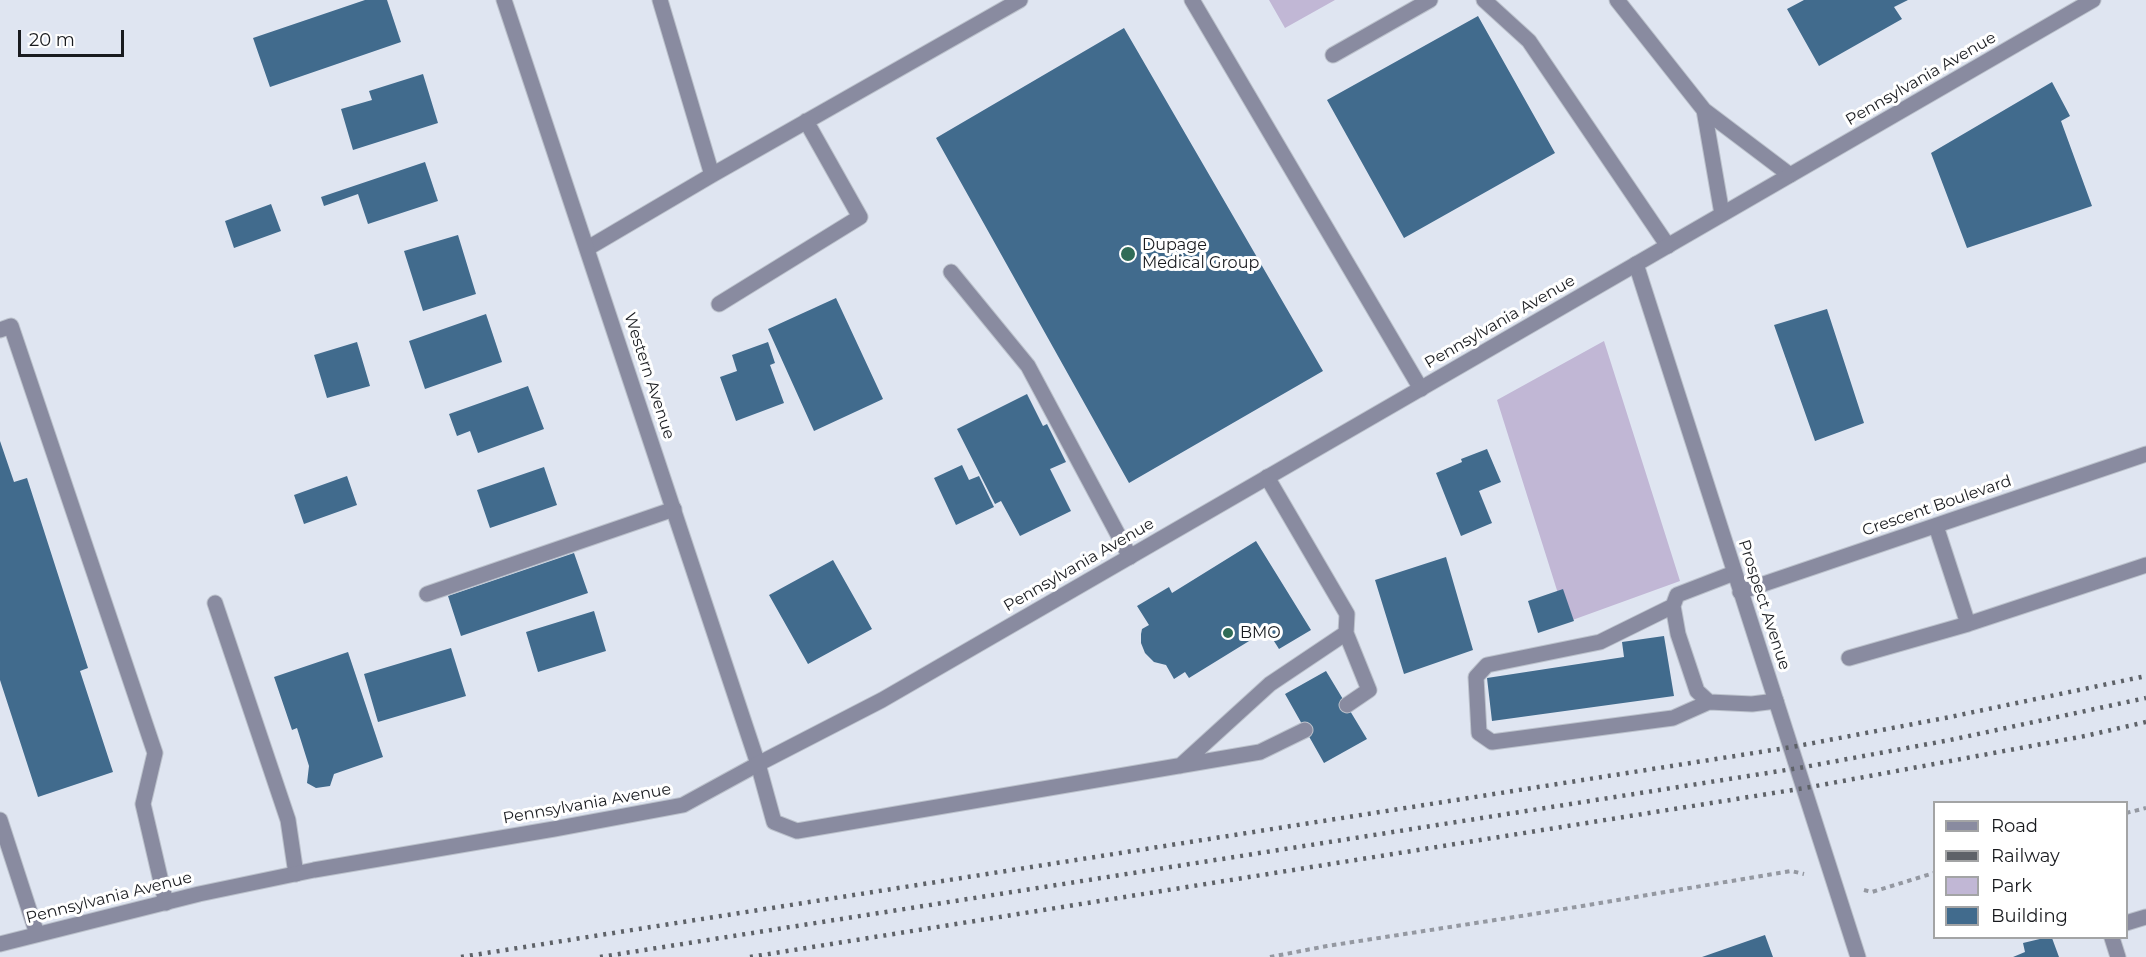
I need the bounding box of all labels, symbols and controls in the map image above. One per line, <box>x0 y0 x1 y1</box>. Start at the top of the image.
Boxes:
scale bar <box>21 18 128 56</box>
street label: Pennsylvania Avenue <box>1842 28 2000 130</box>
text: 20 m <box>29 29 75 51</box>
place label: Dupage Medical Group <box>1142 235 1259 273</box>
marker: Dupage Medical Group <box>1119 245 1137 263</box>
street label: Pennsylvania Avenue <box>1421 271 1579 373</box>
street label: Western Avenue <box>619 310 679 442</box>
street label: Crescent Boulevard <box>1860 471 2014 541</box>
street label: Pennsylvania Avenue <box>1000 514 1158 616</box>
street label: Prospect Avenue <box>1734 537 1794 673</box>
place label: BMO <box>1240 623 1281 643</box>
marker: BMO <box>1221 626 1235 640</box>
street label: Pennsylvania Avenue <box>501 780 673 828</box>
legend <box>1933 801 2128 939</box>
text: Road <box>1991 815 2038 837</box>
text: Railway <box>1991 845 2060 867</box>
street label: Pennsylvania Avenue <box>24 868 194 928</box>
text: Park <box>1991 875 2032 897</box>
text: Building <box>1991 905 2068 927</box>

